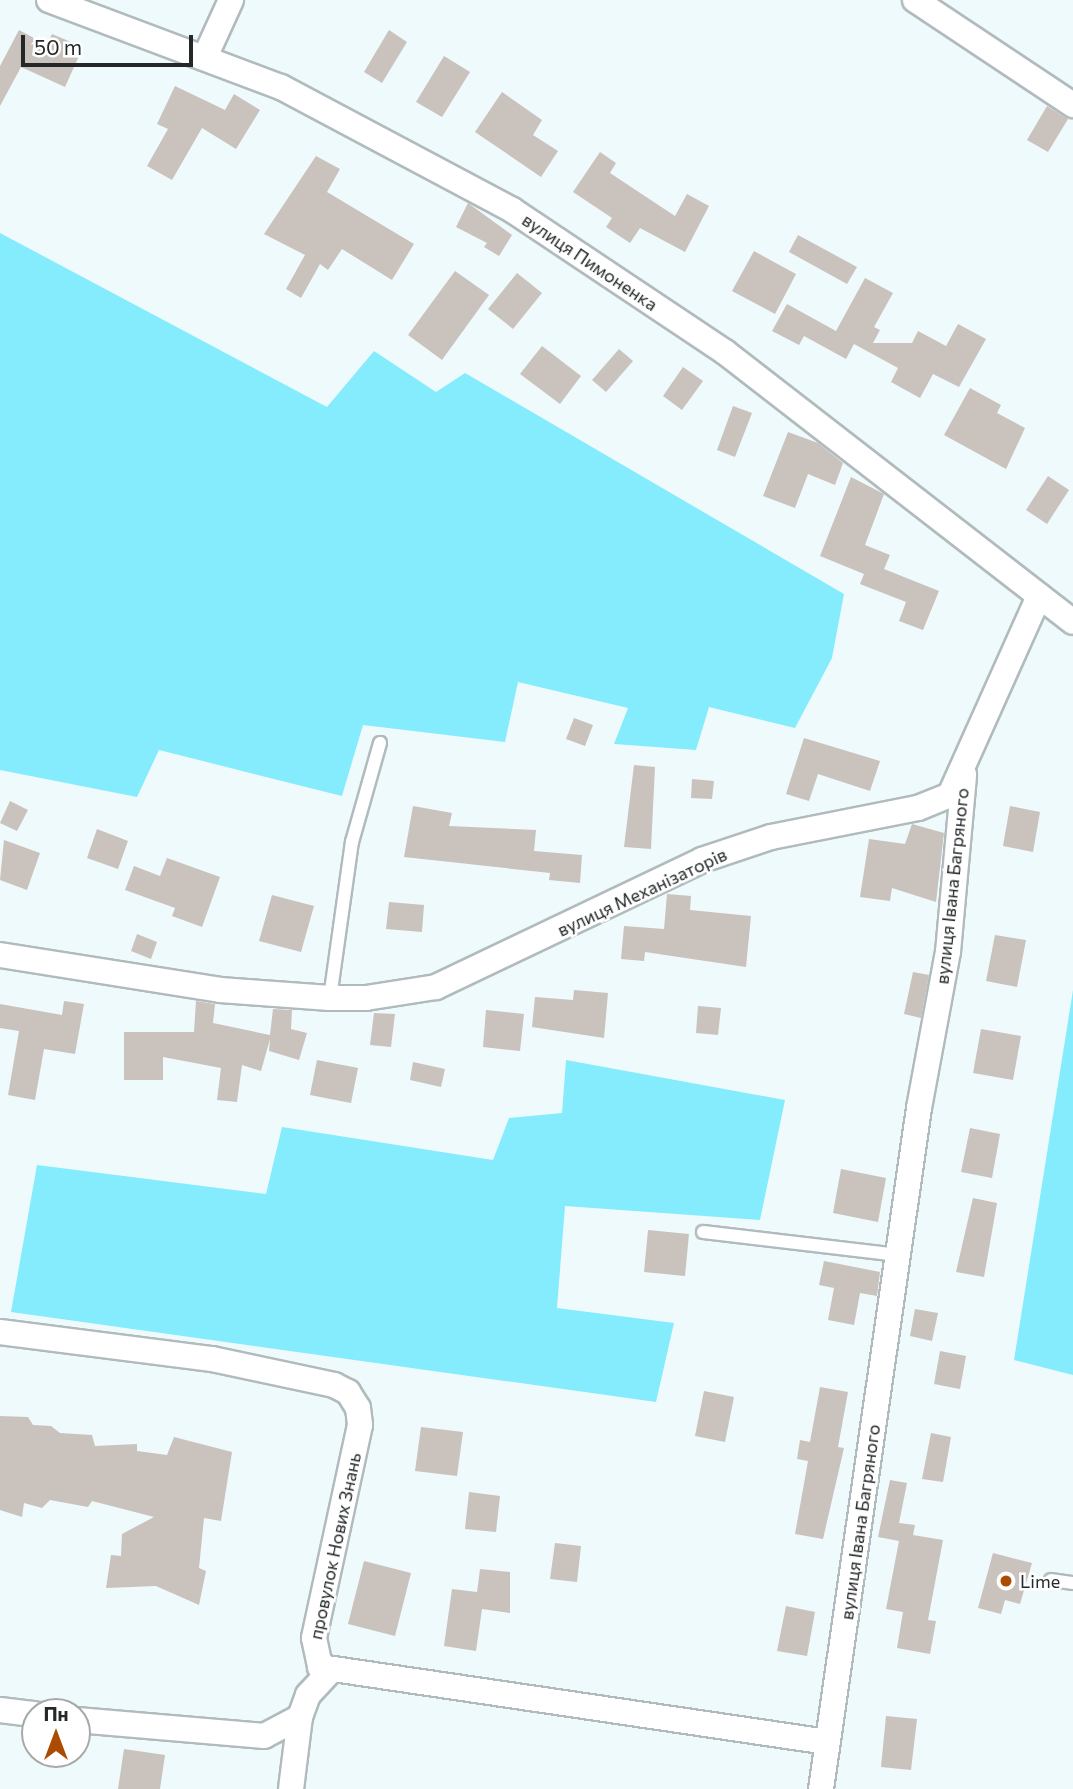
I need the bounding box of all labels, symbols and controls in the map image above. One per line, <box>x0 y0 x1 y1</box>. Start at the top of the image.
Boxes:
scale bar <box>24 21 196 65</box>
text: 50 m <box>34 34 82 59</box>
street label: вулиця Пимоненка <box>518 209 662 315</box>
street label: вулиця Івана Багряного <box>931 787 973 985</box>
street label: вулиця Механізаторів <box>554 843 730 941</box>
street label: вулиця Івана Багряного <box>836 1423 884 1621</box>
street label: провулок Нових Знань <box>305 1451 365 1641</box>
place label: Lime <box>1020 1570 1060 1592</box>
marker: Lime <box>998 1573 1014 1589</box>
north arrow <box>21 1698 91 1768</box>
text: Пн <box>43 1702 69 1725</box>

